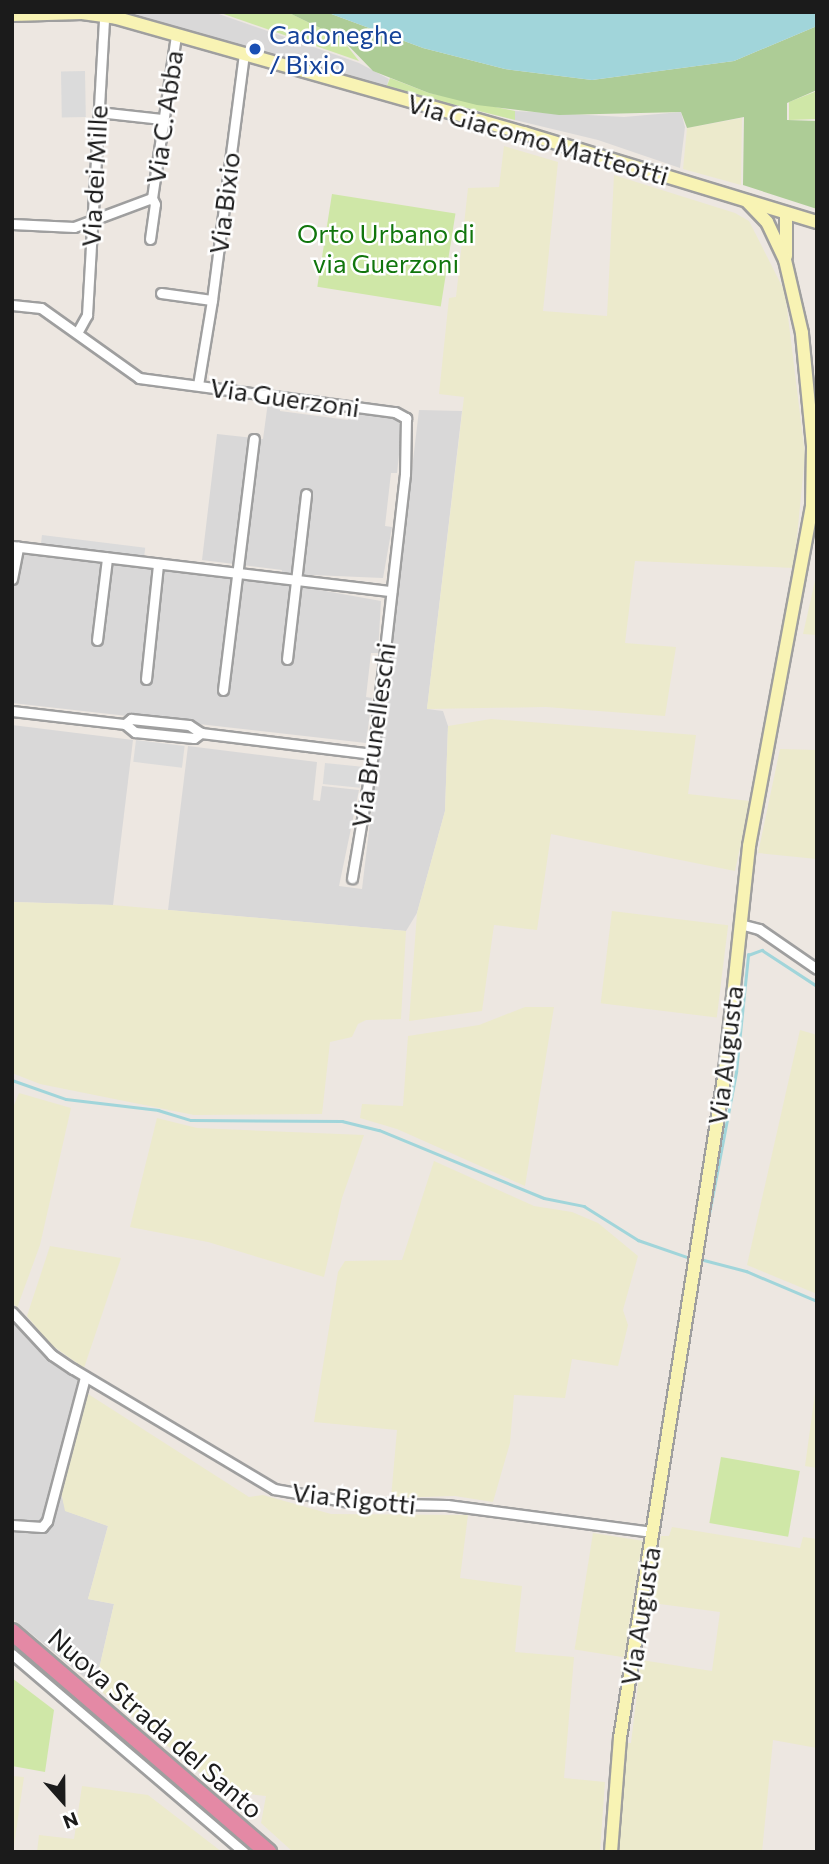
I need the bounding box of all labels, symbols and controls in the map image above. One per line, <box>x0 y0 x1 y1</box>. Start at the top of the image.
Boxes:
place label: Cadoneghe / Bixio <box>269 18 402 80</box>
marker: Cadoneghe / Bixio <box>247 41 263 57</box>
street label: Via C. Abba <box>139 48 189 186</box>
street label: Via Giacomo Matteotti <box>404 87 672 191</box>
street label: Via dei Mille <box>75 104 113 248</box>
street label: Via Bixio <box>202 150 246 256</box>
park label: Orto Urbano di via Guerzoni <box>297 217 475 278</box>
street label: Via Guerzoni <box>208 371 362 423</box>
street label: Via Brunelleschi <box>345 640 401 830</box>
street label: Via Augusta <box>701 984 749 1126</box>
street label: Via Rigotti <box>291 1476 417 1520</box>
street label: Via Augusta <box>614 1544 666 1688</box>
street label: Nuova Strada del Santo <box>42 1621 270 1825</box>
north arrow <box>28 1766 98 1836</box>

